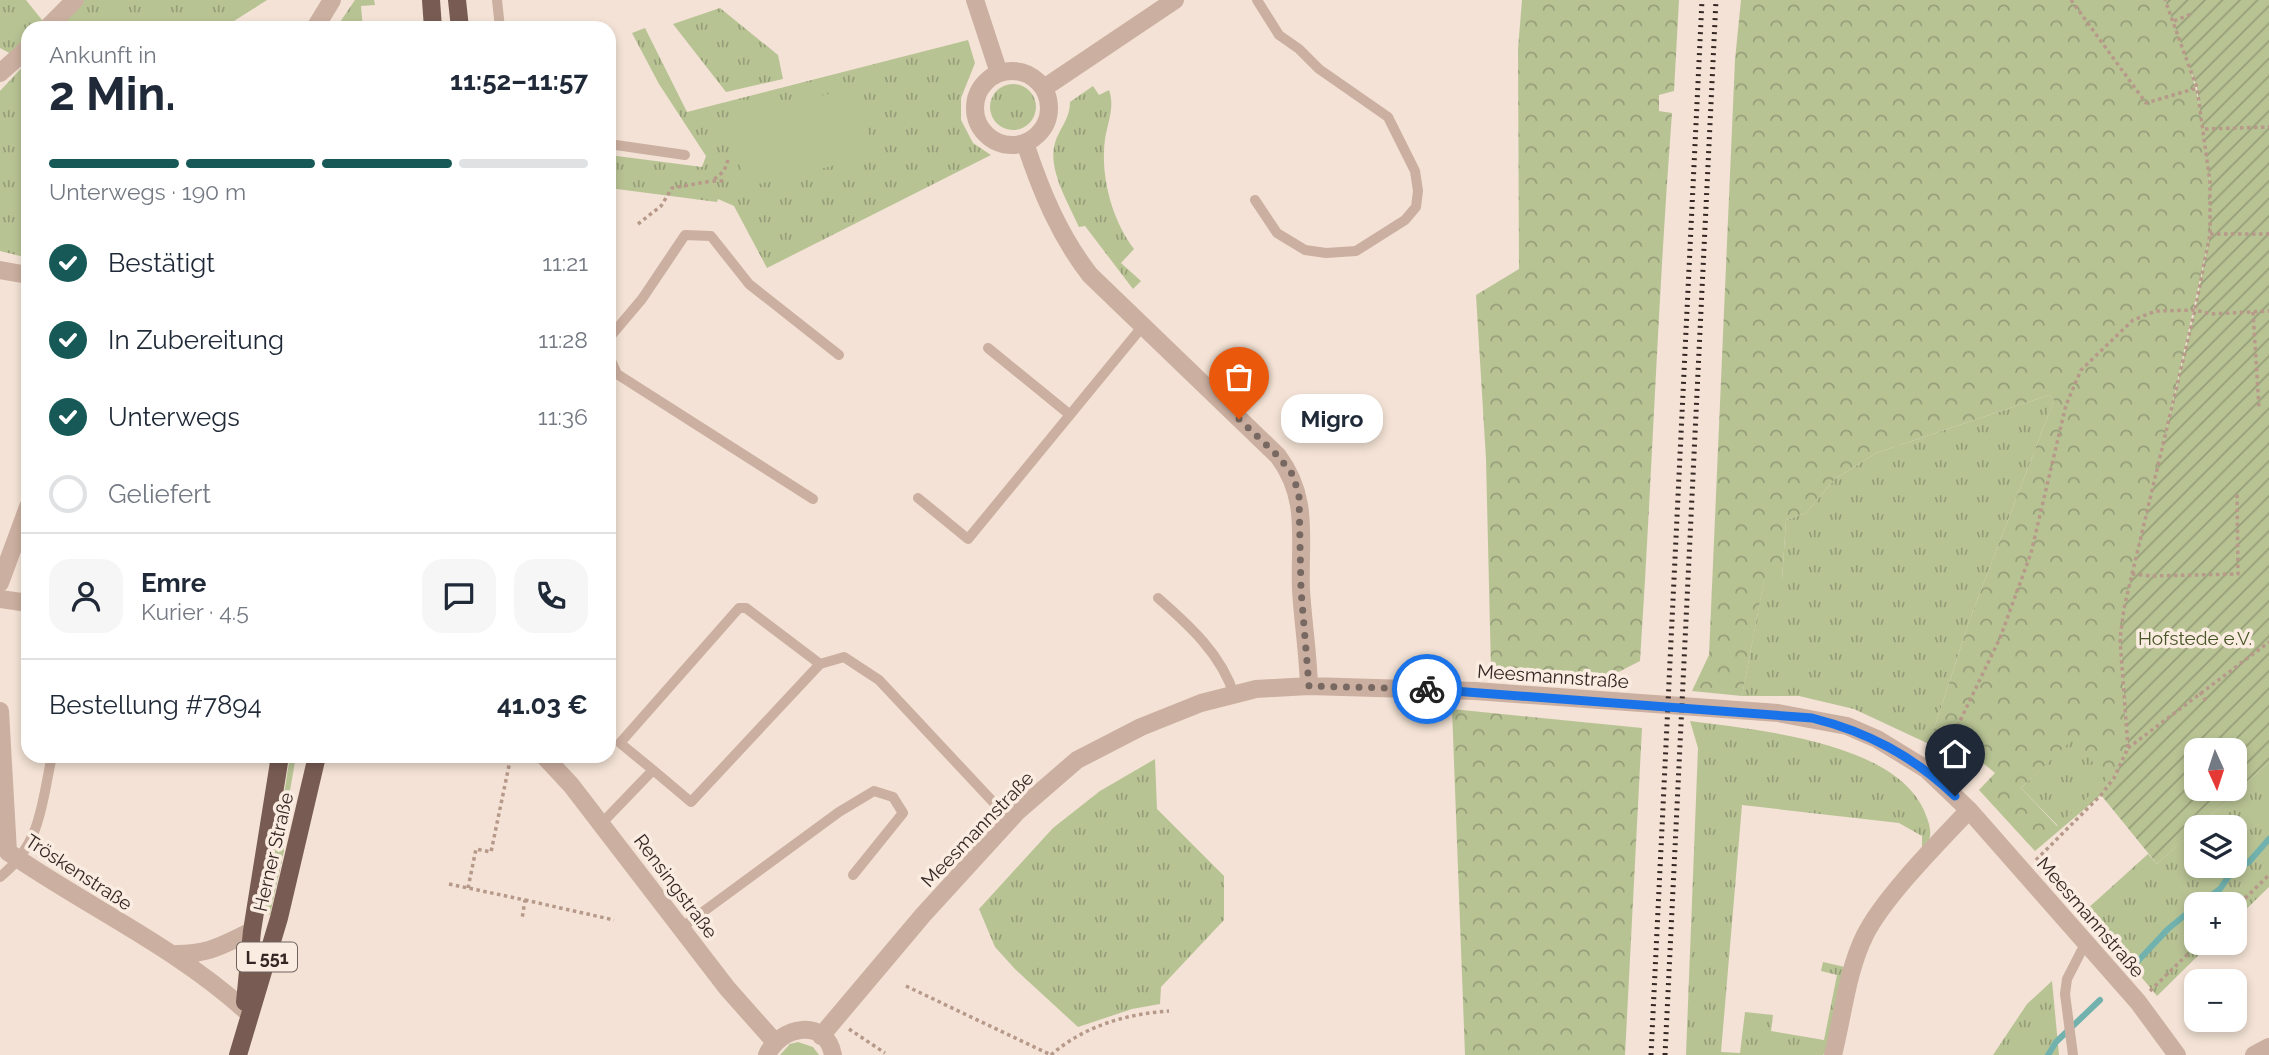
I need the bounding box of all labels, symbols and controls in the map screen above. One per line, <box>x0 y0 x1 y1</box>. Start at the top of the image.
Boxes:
text: Ankunft in <box>49 41 157 68</box>
text: 11:52–11:57 <box>450 66 588 96</box>
text: 2 Min. <box>49 67 176 121</box>
text: Unterwegs · 190 m <box>49 178 246 205</box>
icon: check <box>49 244 87 282</box>
text: Bestätigt <box>108 248 215 278</box>
text: 11:21 <box>542 249 588 276</box>
icon: check <box>49 321 87 359</box>
text: In Zubereitung <box>108 325 284 355</box>
text: 11:28 <box>538 326 588 353</box>
pin <box>1209 347 1269 419</box>
icon: bag <box>1220 358 1258 396</box>
callout: Migro <box>1281 394 1382 444</box>
icon: check <box>49 398 87 436</box>
text: Unterwegs <box>108 402 240 432</box>
text: 11:36 <box>538 403 588 430</box>
text: Migro <box>1300 405 1364 432</box>
text: Geliefert <box>108 479 211 509</box>
button: person <box>49 559 123 633</box>
button: chat <box>422 559 496 633</box>
button: phone <box>514 559 588 633</box>
text: Emre <box>141 568 206 598</box>
text: Kurier · 4.5 <box>141 598 249 625</box>
park label: Hofstede e.V. <box>2138 627 2252 649</box>
courier <box>1392 654 1462 724</box>
street label: Meesmannstraße <box>1476 660 1630 692</box>
icon: bike <box>1408 670 1446 708</box>
text: Bestellung #7894 <box>49 690 262 720</box>
text: 41.03 € <box>497 690 588 720</box>
pin <box>1925 724 1985 796</box>
icon: home <box>1936 735 1974 773</box>
north arrow <box>2184 738 2247 802</box>
map controls <box>2184 738 2247 1032</box>
street label: Meesmannstraße <box>916 767 1038 891</box>
street label: Herner Straße <box>249 790 297 914</box>
button: layers <box>2184 815 2247 878</box>
street label: Tröskenstraße <box>22 829 136 915</box>
street label: Rensingstraße <box>630 830 722 942</box>
street label: Meesmannstraße <box>2033 852 2149 982</box>
button: + <box>2184 892 2247 955</box>
road number: L 551 <box>237 942 297 972</box>
button: − <box>2184 969 2247 1032</box>

